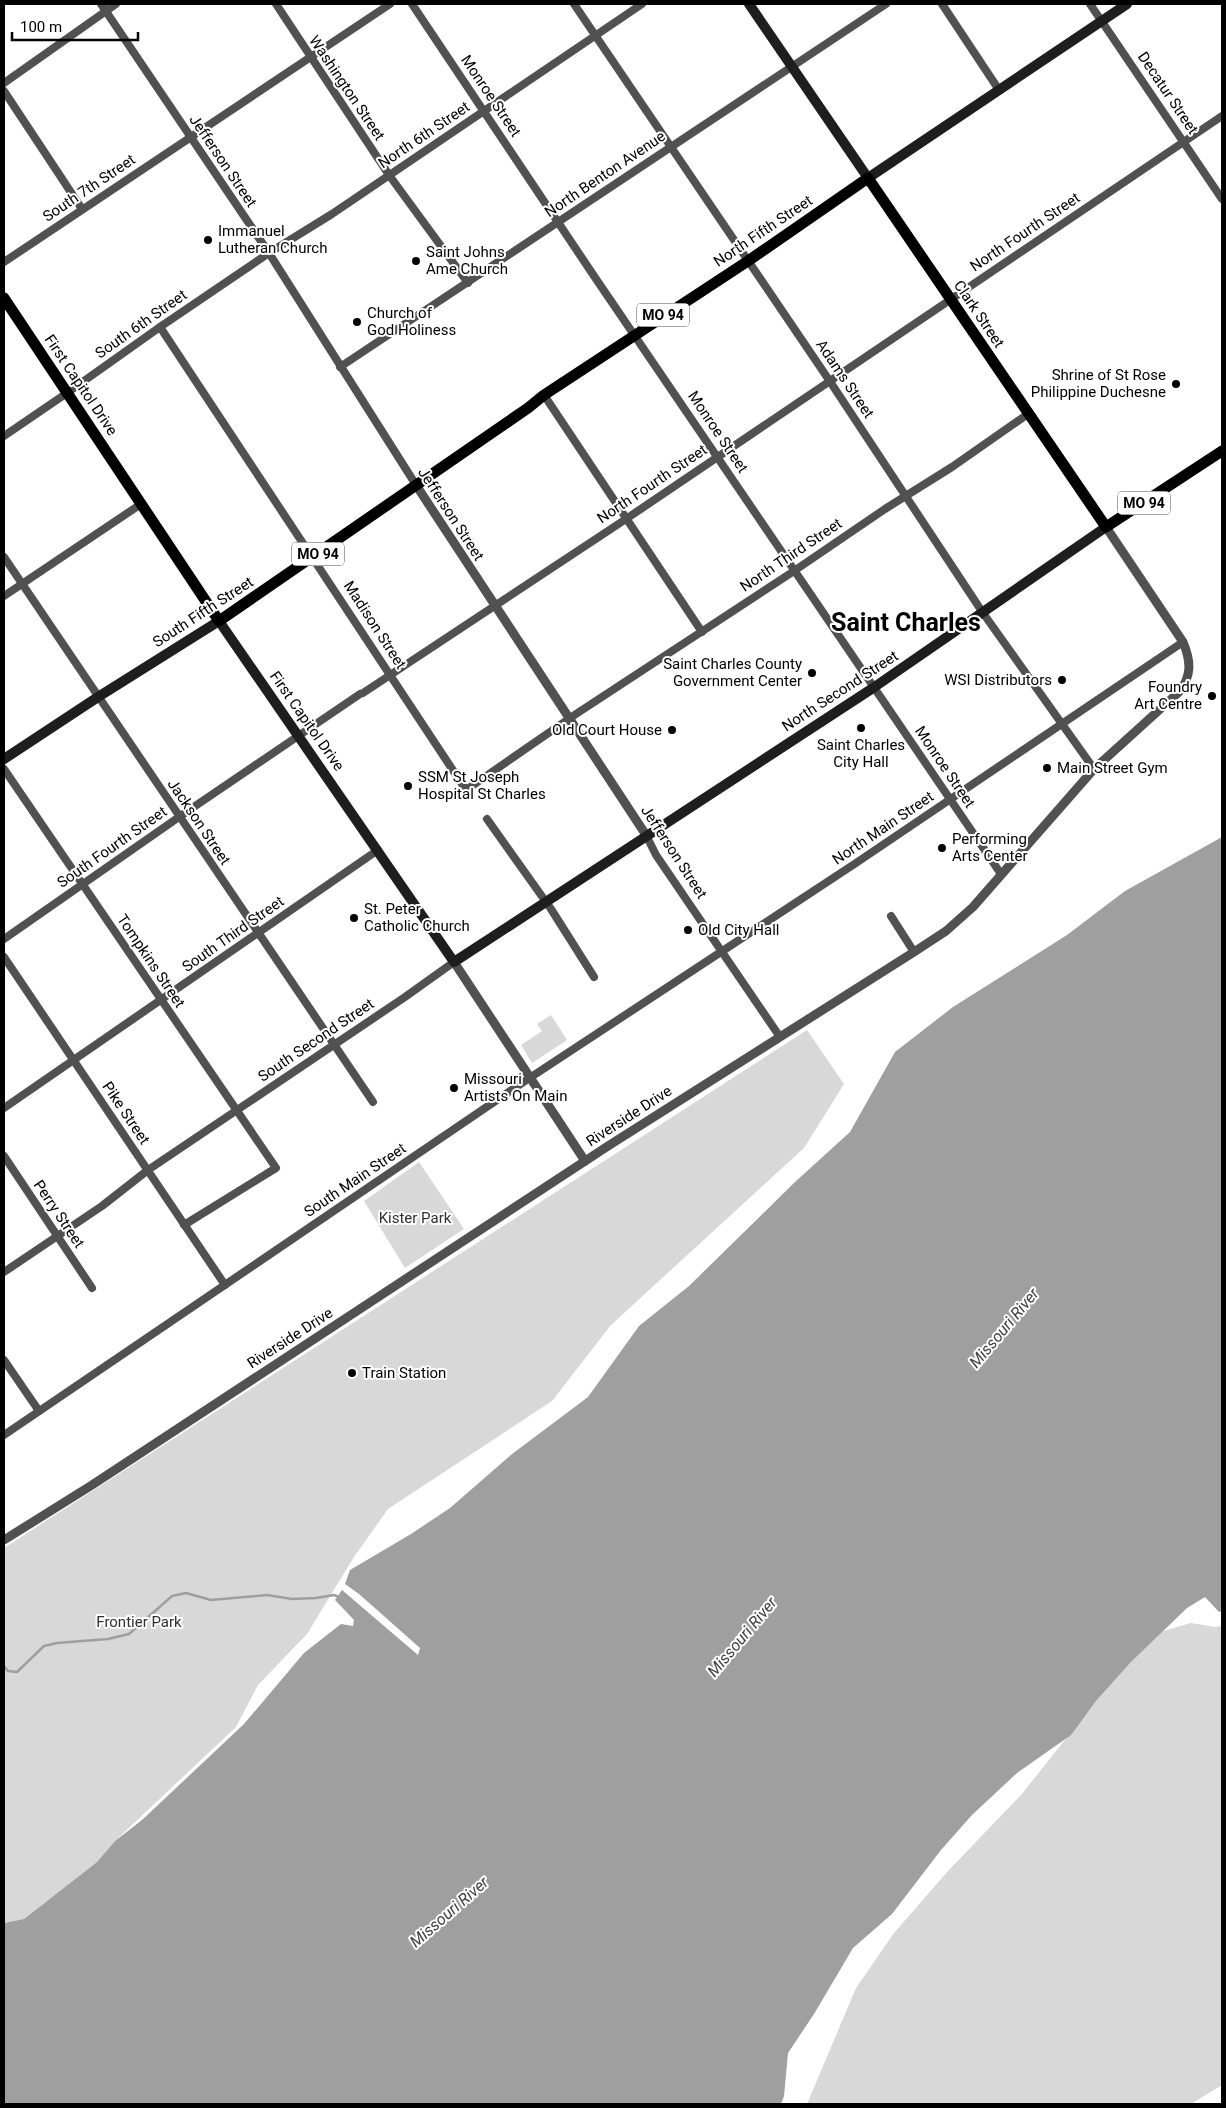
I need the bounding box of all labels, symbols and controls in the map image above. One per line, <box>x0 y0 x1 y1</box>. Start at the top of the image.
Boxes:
scale bar <box>12 10 139 42</box>
text: 100 m <box>20 18 62 36</box>
street label: Washington Street <box>305 32 389 144</box>
street label: Decatur Street <box>1134 48 1202 138</box>
street label: Monroe Street <box>457 52 525 140</box>
street label: North 6th Street <box>375 98 473 172</box>
street label: Jefferson Street <box>186 111 261 211</box>
street label: North Benton Avenue <box>541 127 669 221</box>
street label: South 7th Street <box>39 150 139 226</box>
street label: North Fourth Street <box>967 189 1083 275</box>
street label: North Fifth Street <box>710 191 816 271</box>
place label: Immanuel Lutheran Church <box>218 222 327 257</box>
marker: Immanuel Lutheran Church <box>202 234 214 246</box>
place label: Saint Johns Ame Church <box>426 243 508 278</box>
marker: Saint Johns Ame Church <box>410 255 422 267</box>
street label: Clark Street <box>950 277 1008 351</box>
street label: South 6th Street <box>92 286 190 362</box>
place label: Church of God Holiness <box>367 304 456 339</box>
road number: MO 94 <box>637 304 689 326</box>
marker: Church of God Holiness <box>351 316 363 328</box>
street label: First Capitol Drive <box>41 331 121 439</box>
street label: Adams Street <box>812 336 878 422</box>
place label: Shrine of St Rose Philippine Duchesne <box>1031 366 1166 401</box>
marker: Shrine of St Rose Philippine Duchesne <box>1170 378 1182 390</box>
street label: Monroe Street <box>684 388 752 476</box>
street label: North Fourth Street <box>594 441 710 527</box>
street label: Jefferson Street <box>414 464 488 564</box>
road number: MO 94 <box>1118 492 1170 514</box>
street label: North Third Street <box>737 514 845 596</box>
road number: MO 94 <box>292 542 344 566</box>
street label: South Fifth Street <box>149 573 257 651</box>
street label: Madison Street <box>340 578 410 672</box>
district label: Saint Charles <box>831 608 981 637</box>
street label: North Second Street <box>779 647 902 735</box>
place label: Saint Charles County Government Center <box>663 655 802 690</box>
marker: Saint Charles County Government Center <box>806 667 818 679</box>
street label: First Capitol Drive <box>266 668 348 774</box>
place label: WSI Distributors <box>944 671 1052 689</box>
marker: WSI Distributors <box>1056 674 1068 686</box>
place label: Foundry Art Centre <box>1134 678 1202 713</box>
marker: Foundry Art Centre <box>1206 690 1218 702</box>
place label: Old Court House <box>552 721 662 739</box>
marker: Saint Charles City Hall <box>855 722 867 734</box>
street label: Monroe Street <box>911 723 979 811</box>
marker: Old Court House <box>666 724 678 736</box>
place label: Saint Charles City Hall <box>817 736 905 771</box>
place label: Main Street Gym <box>1057 759 1168 777</box>
marker: Main Street Gym <box>1041 762 1053 774</box>
place label: SSM St Joseph Hospital St Charles <box>418 768 546 803</box>
street label: Jackson Street <box>164 776 234 868</box>
marker: SSM St Joseph Hospital St Charles <box>402 780 414 792</box>
street label: North Main Street <box>829 787 937 868</box>
street label: South Fourth Street <box>54 802 170 892</box>
street label: Jefferson Street <box>637 802 711 902</box>
place label: Performing Arts Center <box>952 830 1028 865</box>
marker: Performing Arts Center <box>936 842 948 854</box>
street label: South Third Street <box>179 892 287 976</box>
place label: St. Peter Catholic Church <box>364 900 470 935</box>
street label: Tompkins Street <box>113 911 189 1011</box>
marker: St. Peter Catholic Church <box>348 912 360 924</box>
place label: Old City Hall <box>698 921 779 939</box>
marker: Old City Hall <box>682 924 694 936</box>
street label: South Second Street <box>255 994 377 1085</box>
place label: Missouri Artists On Main <box>464 1070 567 1105</box>
street label: Pike Street <box>98 1078 154 1148</box>
marker: Missouri Artists On Main <box>448 1082 460 1094</box>
street label: Riverside Drive <box>583 1082 675 1150</box>
street label: South Main Street <box>301 1139 409 1221</box>
street label: Perry Street <box>30 1177 88 1251</box>
park label: Kister Park <box>379 1209 452 1227</box>
water label: Missouri River <box>965 1284 1043 1372</box>
street label: Riverside Drive <box>244 1304 336 1372</box>
place label: Train Station <box>362 1364 446 1382</box>
marker: Train Station <box>346 1367 358 1379</box>
water label: Missouri River <box>703 1593 781 1681</box>
park label: Frontier Park <box>96 1613 182 1631</box>
water label: Missouri River <box>406 1872 493 1951</box>

